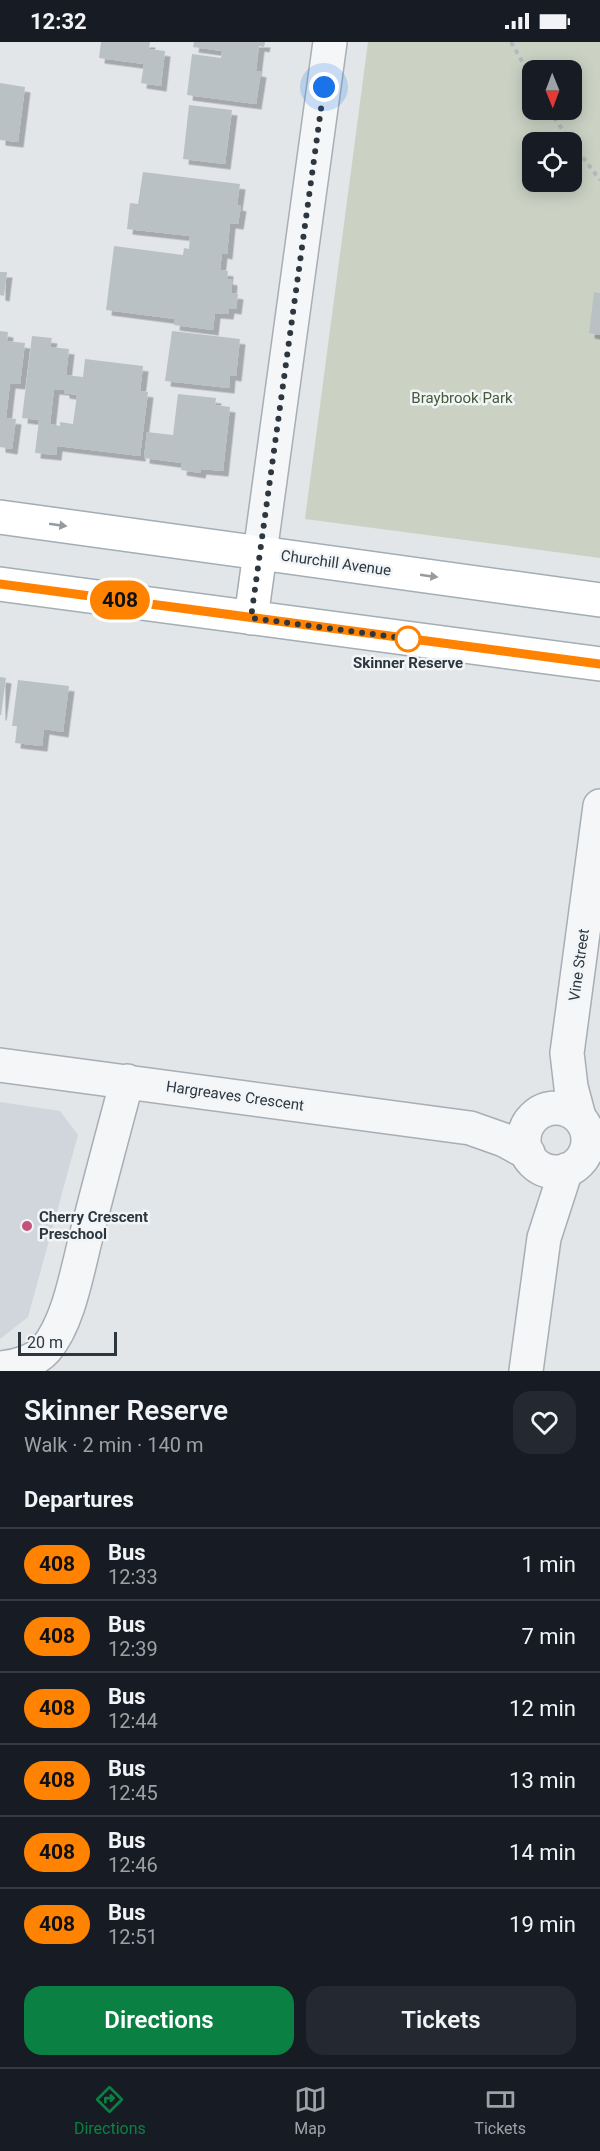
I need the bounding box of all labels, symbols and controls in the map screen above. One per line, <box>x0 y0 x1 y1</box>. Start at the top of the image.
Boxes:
text: 12:32 <box>30 9 87 34</box>
north arrow <box>522 60 582 120</box>
map controls <box>522 60 582 192</box>
your location <box>309 72 339 102</box>
button: locate <box>522 132 582 192</box>
park label: Braybrook Park <box>411 389 513 407</box>
one-way arrow <box>49 520 68 529</box>
street label: Churchill Avenue <box>280 546 392 580</box>
one-way arrow <box>420 571 439 580</box>
line badge: 408 <box>86 580 154 620</box>
text: 408 <box>102 588 138 612</box>
marker: Skinner Reserve <box>395 626 421 652</box>
place label: Skinner Reserve <box>353 654 463 672</box>
street label: Vine Street <box>565 928 593 1002</box>
street label: Hargreaves Crescent <box>165 1077 305 1115</box>
place label: Cherry Crescent Preschool <box>39 1208 148 1243</box>
marker: Cherry Crescent Preschool <box>20 1219 34 1233</box>
scale bar <box>18 1329 117 1356</box>
text: 20 m <box>27 1333 63 1352</box>
button: heart <box>513 1391 576 1454</box>
text: Skinner Reserve <box>24 1394 228 1427</box>
text: Walk · 2 min · 140 m <box>24 1433 203 1457</box>
text: Departures <box>24 1487 134 1512</box>
text: Bus <box>108 1540 146 1565</box>
text: 408 <box>39 1552 75 1576</box>
text: 1 min <box>521 1552 576 1577</box>
text: 12:33 <box>108 1565 158 1589</box>
text: Bus <box>108 1612 146 1637</box>
text: 408 <box>39 1624 75 1648</box>
text: 7 min <box>521 1624 576 1649</box>
text: 12:39 <box>108 1637 158 1661</box>
text: Bus <box>108 1684 146 1709</box>
text: 408 <box>39 1696 75 1720</box>
text: 12 min <box>509 1696 576 1721</box>
text: 12:44 <box>108 1709 158 1733</box>
text: Bus <box>108 1756 146 1781</box>
text: 408 <box>39 1768 75 1792</box>
text: 13 min <box>509 1768 576 1793</box>
text: 12:45 <box>108 1781 158 1805</box>
text: Bus <box>108 1828 146 1853</box>
text: 408 <box>39 1840 75 1864</box>
text: 14 min <box>509 1840 576 1865</box>
text: 12:46 <box>108 1853 158 1877</box>
text: Bus <box>108 1900 146 1925</box>
text: 408 <box>39 1912 75 1936</box>
text: 19 min <box>509 1912 576 1937</box>
text: 12:51 <box>108 1925 158 1949</box>
button: Directions <box>24 1986 294 2055</box>
button: Tickets <box>306 1986 576 2055</box>
tab: Directions <box>74 2083 146 2138</box>
tab: Map <box>294 2083 327 2138</box>
tab: Tickets <box>474 2083 526 2138</box>

